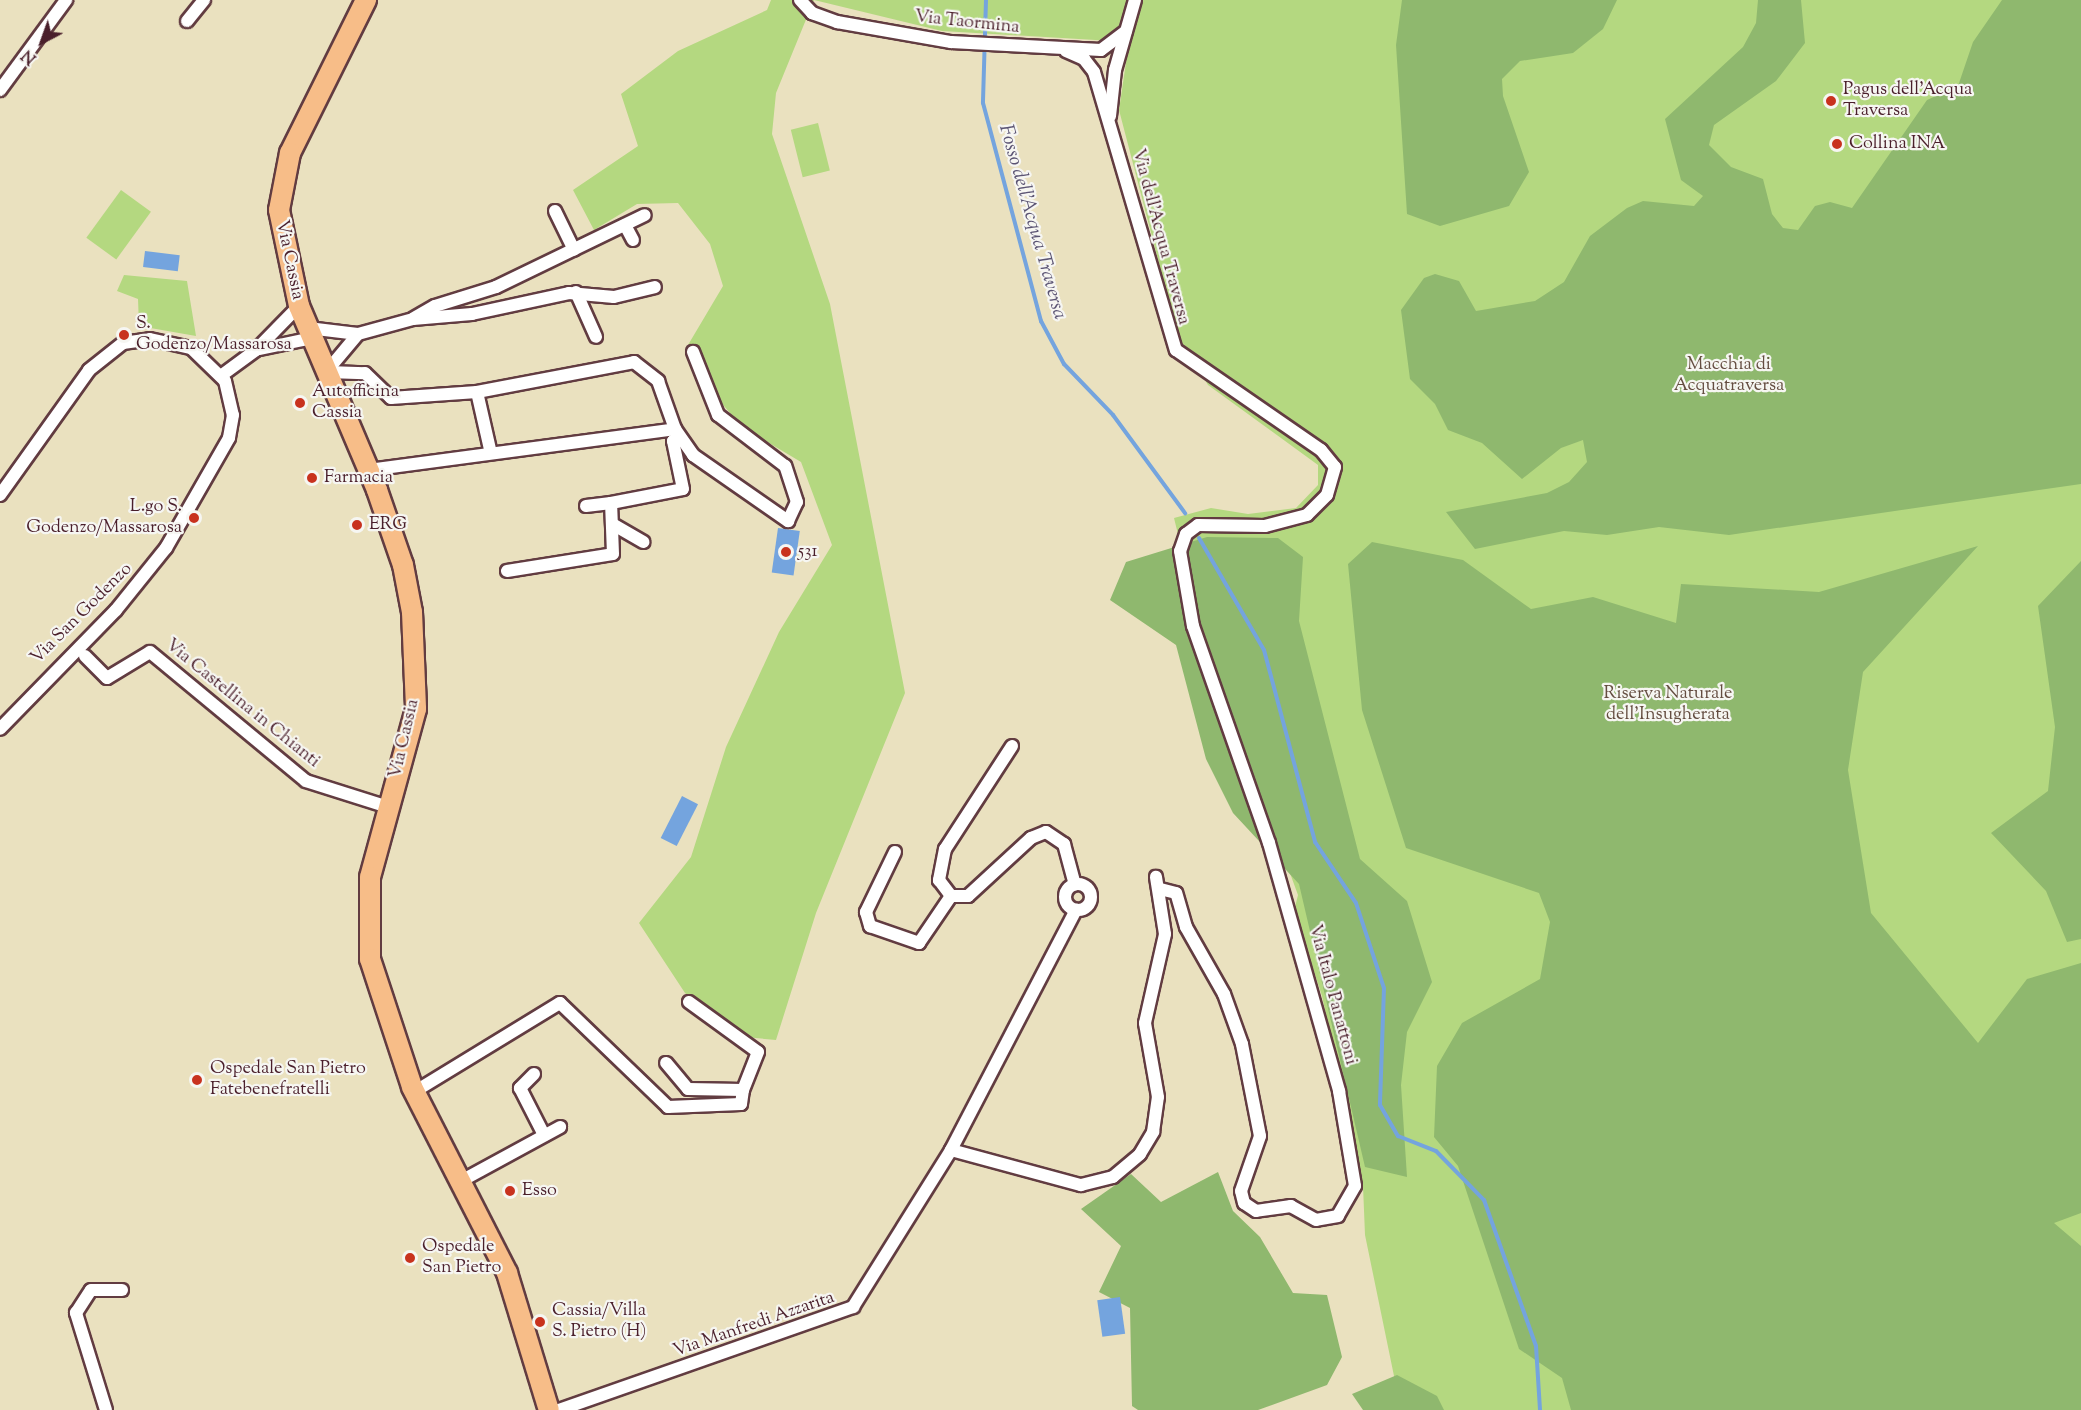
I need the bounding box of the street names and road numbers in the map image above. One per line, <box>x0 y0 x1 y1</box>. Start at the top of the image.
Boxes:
street label: Via Taormina <box>913 7 1021 39</box>
street label: Via dell'Acqua Traversa <box>1126 147 1194 327</box>
street label: Via Cassia <box>270 218 308 302</box>
street label: Via San Godenzo <box>27 559 137 669</box>
street label: Via Castellina in Chianti <box>160 635 324 773</box>
street label: Via Cassia <box>385 697 425 781</box>
street label: Via Italo Panattoni <box>1303 922 1361 1068</box>
street label: Via Manfredi Azzarita <box>671 1287 837 1363</box>

